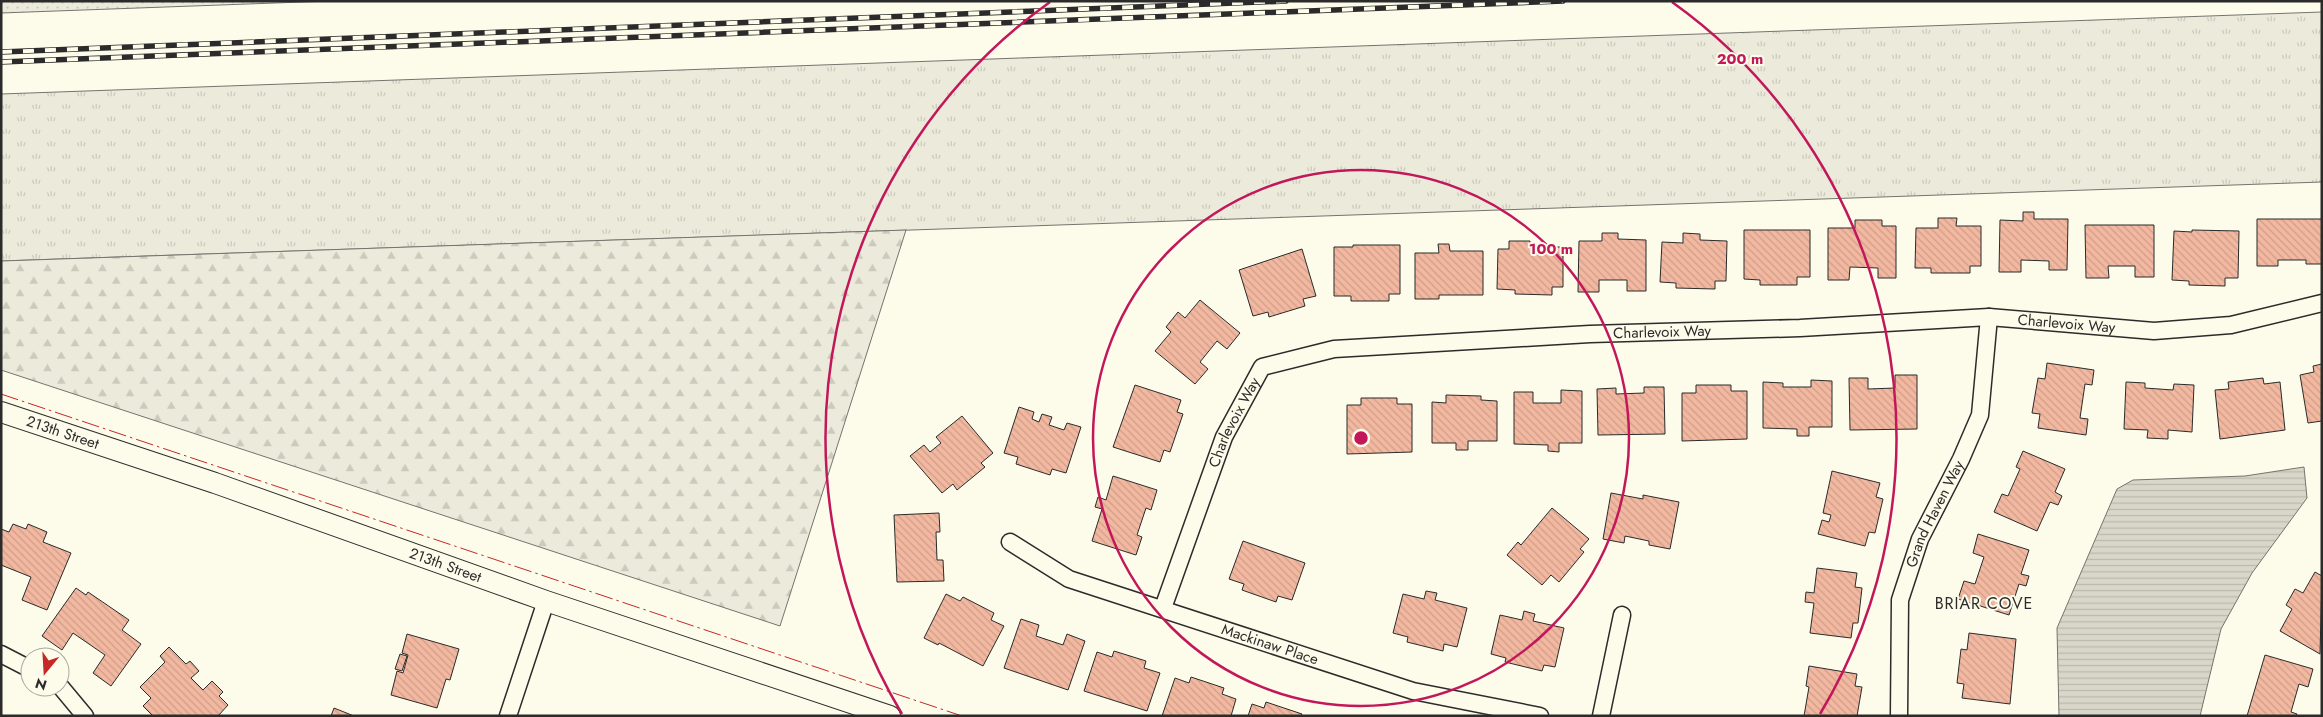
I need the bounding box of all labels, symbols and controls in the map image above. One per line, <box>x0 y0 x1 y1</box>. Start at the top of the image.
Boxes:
text: 200 m <box>1717 48 1763 70</box>
text: 100 m <box>1529 238 1573 260</box>
street label: Charlevoix Way <box>2017 308 2117 339</box>
street label: Charlevoix Way <box>1613 320 1712 344</box>
street label: Charlevoix Way <box>1203 373 1266 470</box>
street label: 213th Street <box>23 410 102 455</box>
centre of rings <box>1352 429 1370 447</box>
street label: Grand Haven Way <box>1900 456 1970 570</box>
street label: 213th Street <box>406 542 485 588</box>
district label: BRIAR COVE <box>1935 592 2033 615</box>
street label: Mackinaw Place <box>1219 618 1321 671</box>
north arrow <box>20 647 70 697</box>
text: N <box>33 673 49 696</box>

